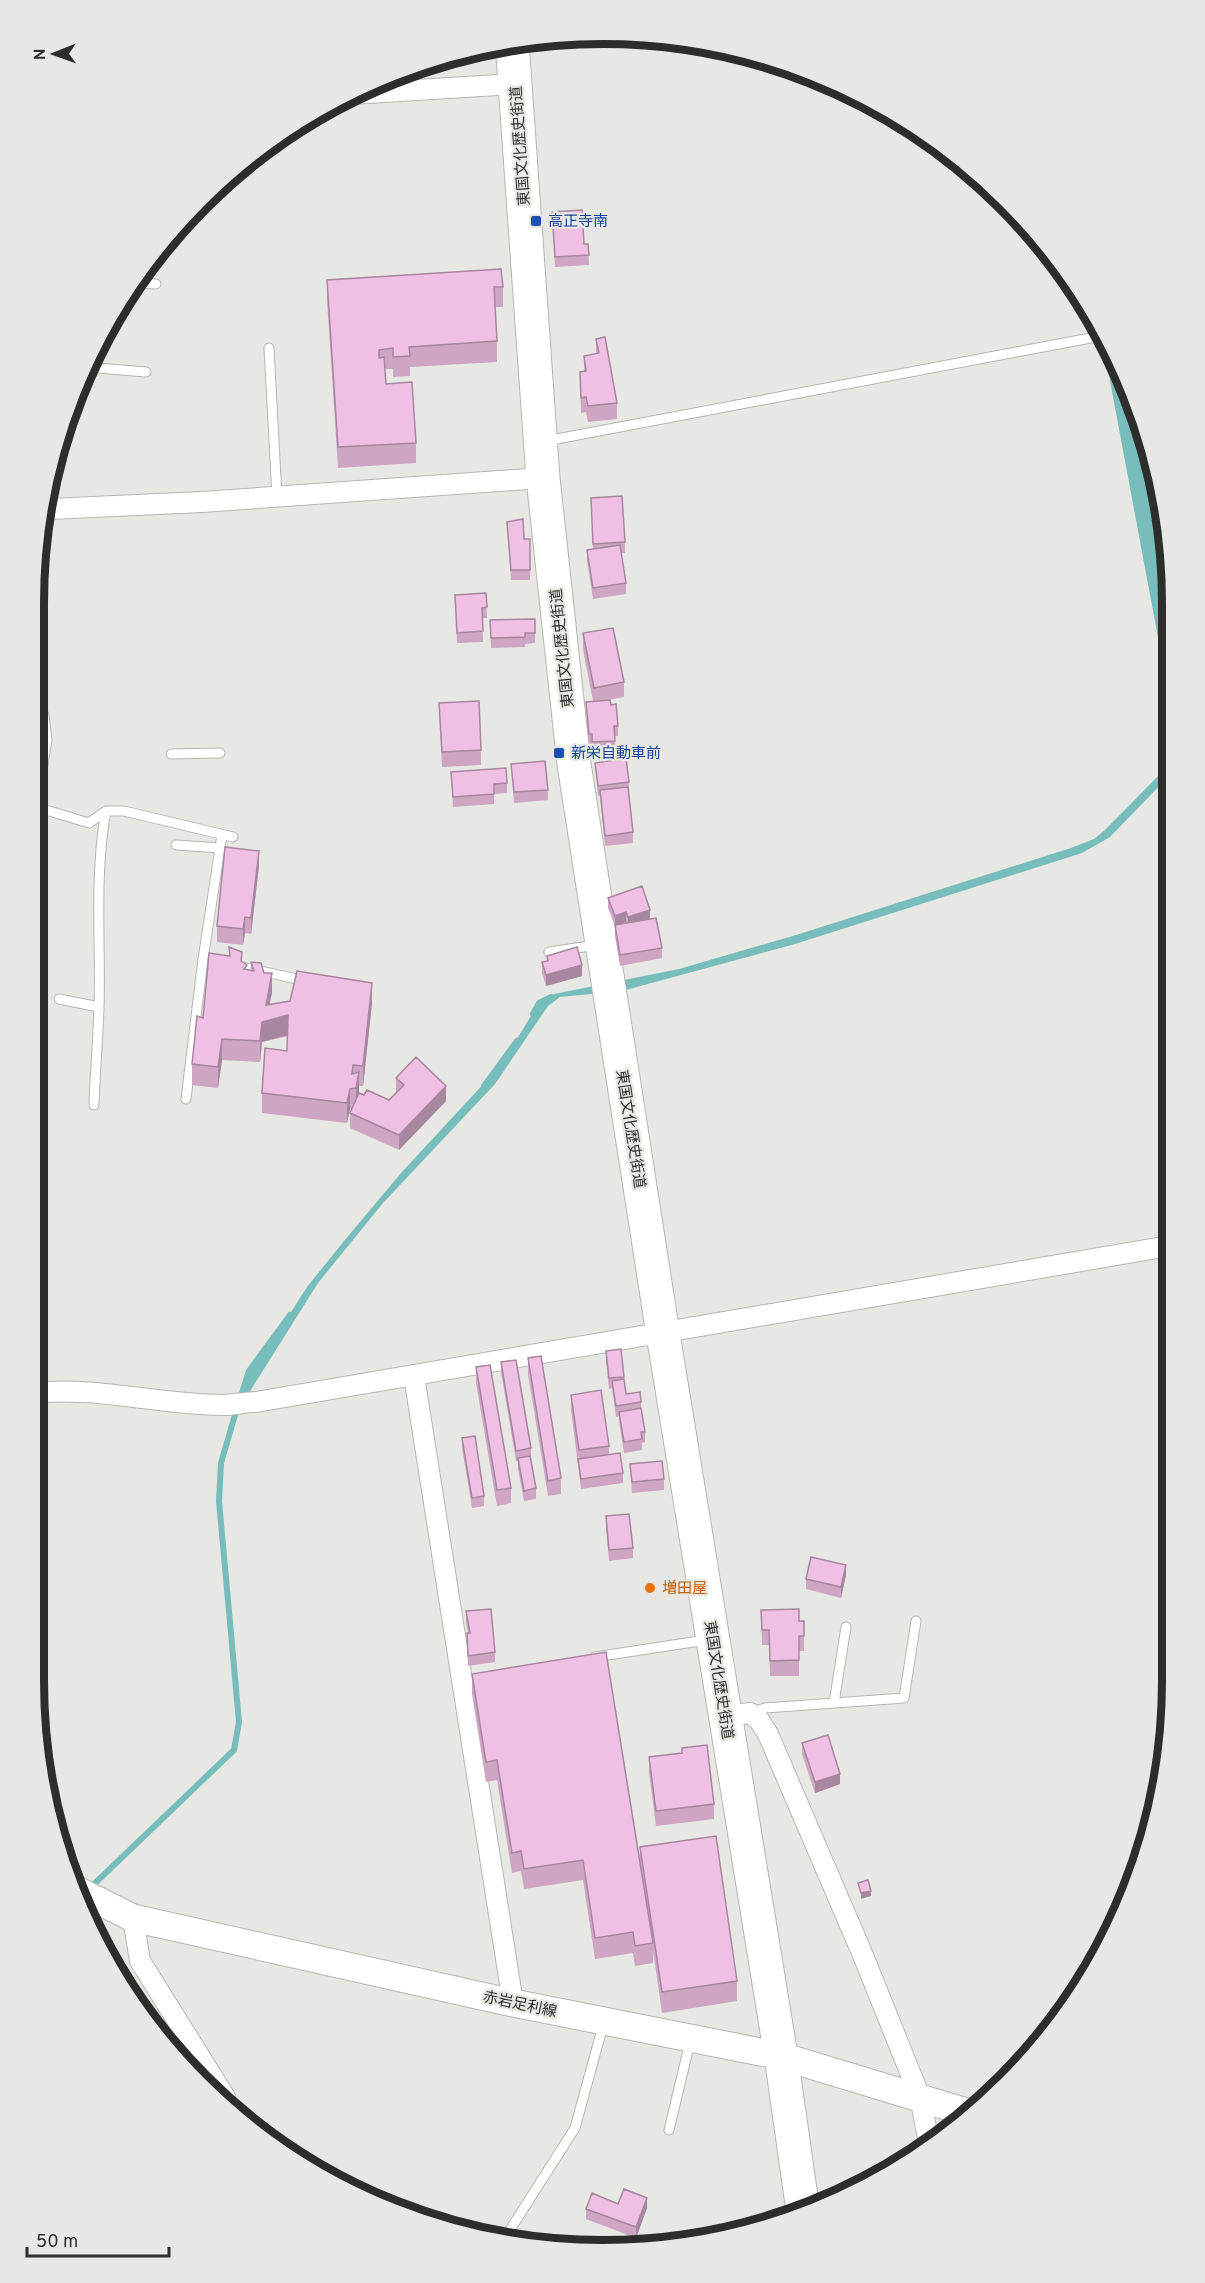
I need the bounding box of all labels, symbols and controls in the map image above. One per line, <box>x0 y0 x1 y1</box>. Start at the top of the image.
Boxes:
north arrow <box>24 24 84 84</box>
text: N <box>31 48 51 60</box>
street label: 東国文化歴史街道 <box>508 85 535 206</box>
place label: 高正寺南 <box>548 213 608 232</box>
marker: 高正寺南 <box>529 214 543 228</box>
street label: 東国文化歴史街道 <box>548 587 579 709</box>
place label: 新栄自動車前 <box>571 745 661 764</box>
marker: 新栄自動車前 <box>552 746 566 760</box>
street label: 東国文化歴史街道 <box>611 1068 648 1190</box>
place label: 増田屋 <box>662 1579 707 1599</box>
marker: 増田屋 <box>643 1581 657 1595</box>
street label: 東国文化歴史街道 <box>699 1619 736 1741</box>
street label: 赤岩足利線 <box>481 1988 558 2023</box>
scale bar <box>27 2220 170 2258</box>
text: 50 m <box>36 2231 78 2254</box>

